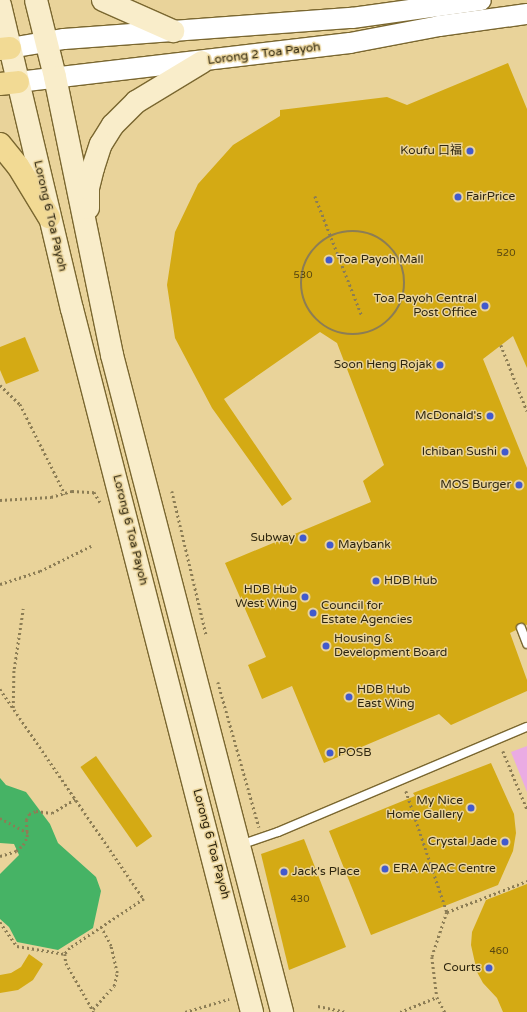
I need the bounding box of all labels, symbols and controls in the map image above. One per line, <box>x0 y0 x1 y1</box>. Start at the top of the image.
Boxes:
street label: Lorong 2 Toa Payoh <box>207 40 321 68</box>
place label: Koufu 口福 <box>400 144 462 158</box>
marker: Koufu 口福 <box>465 146 475 156</box>
street label: Lorong 6 Toa Payoh <box>30 159 70 273</box>
place label: FairPrice <box>466 190 515 204</box>
marker: FairPrice <box>453 192 463 202</box>
house number: 520 <box>497 248 515 260</box>
place label: Toa Payoh Mall <box>337 253 423 267</box>
marker: Toa Payoh Mall <box>324 255 334 265</box>
house number: 530 <box>294 270 312 282</box>
place label: Toa Payoh Central Post Office <box>374 292 477 320</box>
marker: Toa Payoh Central Post Office <box>480 301 490 311</box>
place label: Soon Heng Rojak <box>334 358 432 372</box>
marker: Soon Heng Rojak <box>435 360 445 370</box>
place label: McDonald's <box>415 409 482 423</box>
marker: McDonald's <box>485 411 495 421</box>
place label: Ichiban Sushi <box>422 445 497 459</box>
marker: Ichiban Sushi <box>500 447 510 457</box>
street label: Lorong 6 Toa Payoh <box>109 473 151 587</box>
place label: MOS Burger <box>440 478 511 492</box>
marker: MOS Burger <box>514 480 524 490</box>
place label: Subway <box>250 531 295 545</box>
marker: Subway <box>298 533 308 543</box>
place label: Maybank <box>338 538 391 552</box>
marker: Maybank <box>325 540 335 550</box>
place label: HDB Hub <box>384 574 437 588</box>
marker: HDB Hub <box>371 576 381 586</box>
place label: HDB Hub West Wing <box>235 583 297 611</box>
marker: HDB Hub West Wing <box>300 592 310 602</box>
place label: Council for Estate Agencies <box>321 599 412 627</box>
marker: Council for Estate Agencies <box>308 608 318 618</box>
place label: Housing & Development Board <box>334 632 447 660</box>
marker: Housing & Development Board <box>321 641 331 651</box>
place label: HDB Hub East Wing <box>357 683 415 711</box>
marker: HDB Hub East Wing <box>344 692 354 702</box>
place label: POSB <box>338 746 372 760</box>
marker: POSB <box>325 748 335 758</box>
street label: Lorong 6 Toa Payoh <box>189 787 233 901</box>
place label: My Nice Home Gallery <box>386 794 463 822</box>
marker: My Nice Home Gallery <box>466 803 476 813</box>
place label: Crystal Jade <box>428 835 497 849</box>
marker: Crystal Jade <box>500 837 510 847</box>
place label: ERA APAC Centre <box>393 862 496 876</box>
marker: ERA APAC Centre <box>380 864 390 874</box>
place label: Jack's Place <box>292 865 360 879</box>
marker: Jack's Place <box>279 867 289 877</box>
house number: 430 <box>291 894 309 906</box>
house number: 460 <box>490 946 508 958</box>
place label: Courts <box>443 961 481 975</box>
marker: Courts <box>484 963 494 973</box>

